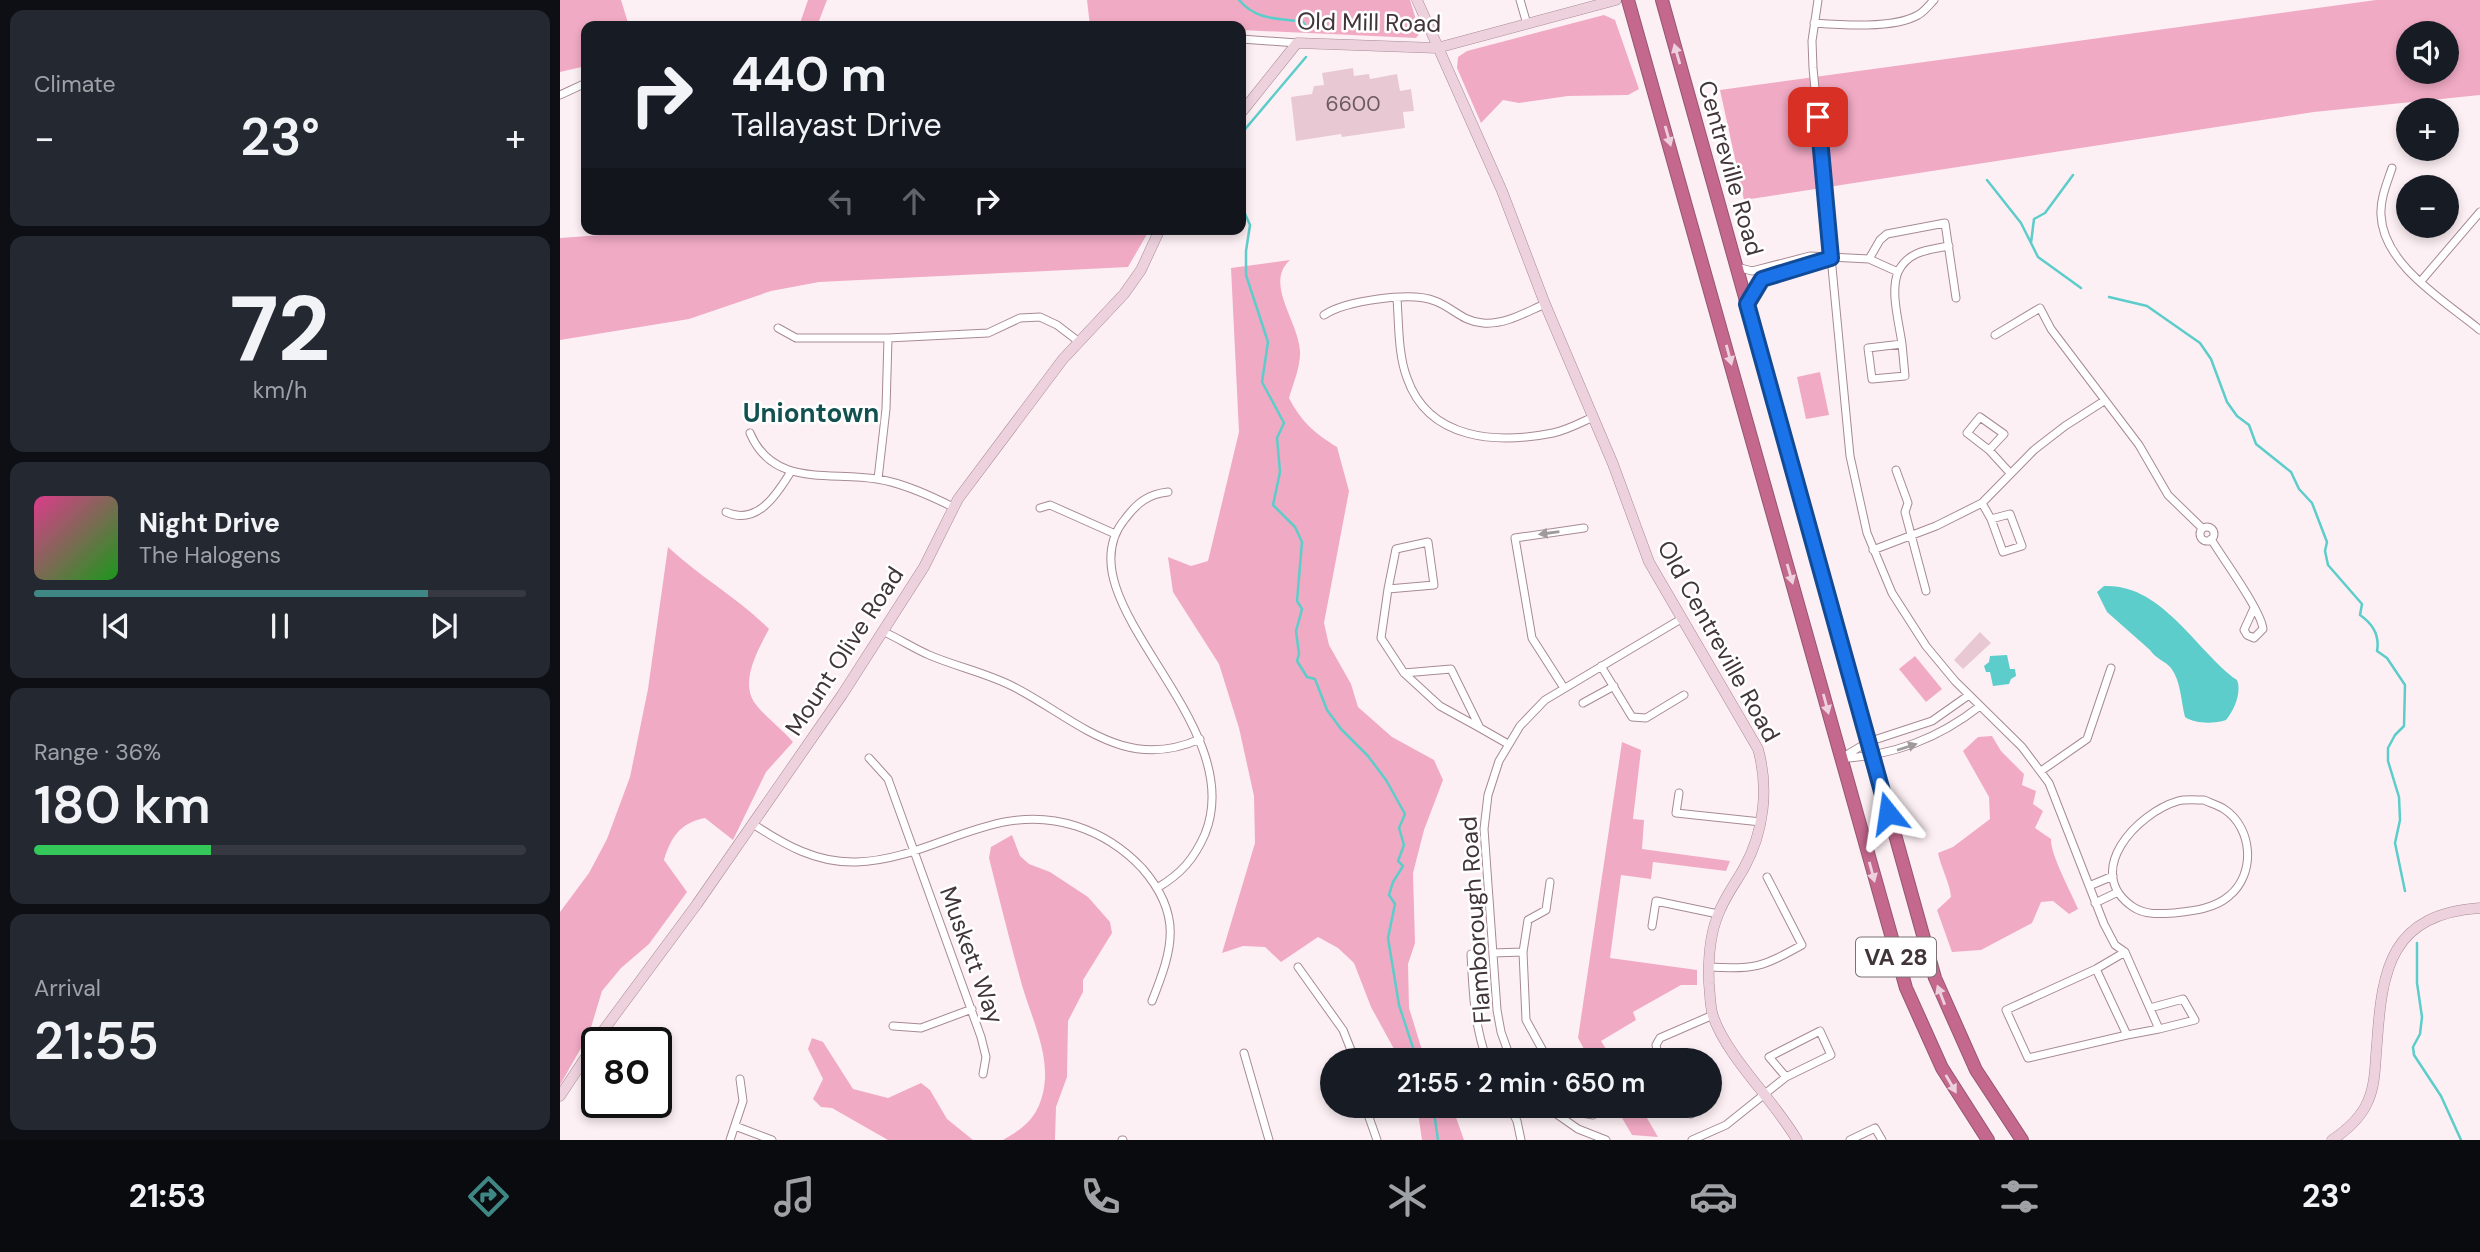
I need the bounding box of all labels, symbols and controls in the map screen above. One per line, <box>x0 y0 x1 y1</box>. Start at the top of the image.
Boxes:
street label: Old Mill Road <box>1297 5 1441 39</box>
map controls <box>2396 21 2459 238</box>
button: sound <box>2396 21 2459 84</box>
text: 440 m <box>731 42 887 106</box>
one-way arrow <box>1672 43 1682 64</box>
icon: right <box>616 49 707 140</box>
text: Climate <box>34 69 116 99</box>
street label: Centreville Road <box>1691 77 1771 259</box>
pin <box>1788 87 1848 147</box>
house number: 6600 <box>1325 90 1381 118</box>
icon: arrive <box>1799 98 1837 136</box>
button: + <box>2396 98 2459 161</box>
text: 23° <box>240 103 320 171</box>
text: Tallayast Drive <box>731 104 942 146</box>
text: − <box>34 113 55 163</box>
text: + <box>505 113 526 163</box>
one-way arrow <box>1663 125 1674 147</box>
button: − <box>2396 175 2459 238</box>
icon: left <box>822 182 860 220</box>
icon: ahead <box>895 182 933 220</box>
icon: right <box>968 182 1006 220</box>
text: 72 <box>230 270 330 388</box>
one-way arrow <box>1724 344 1735 366</box>
text: km/h <box>253 375 307 405</box>
district label: Uniontown <box>743 396 879 430</box>
text: Night Drive <box>139 506 280 540</box>
one-way arrow <box>1538 528 1560 539</box>
street label: Old Centreville Road <box>1651 535 1787 747</box>
text: The Halogens <box>139 540 281 570</box>
street label: Mount Olive Road <box>778 561 910 741</box>
one-way arrow <box>1785 564 1796 586</box>
icon: previous <box>97 607 135 645</box>
icon: pause <box>261 607 299 645</box>
icon: next <box>425 607 463 645</box>
one-way arrow <box>1821 694 1831 715</box>
text: Range · 36% <box>34 737 161 767</box>
one-way arrow <box>1897 741 1918 752</box>
text: 180 km <box>34 771 211 839</box>
position arrow <box>1851 776 1925 850</box>
street label: Flamborough Road <box>1452 815 1498 1025</box>
one-way arrow <box>1867 861 1878 883</box>
street label: Muskett Way <box>933 882 1011 1028</box>
road number: VA 28 <box>1856 938 1936 976</box>
text: Arrival <box>34 973 101 1003</box>
one-way arrow <box>1936 985 1947 1006</box>
text: 21:55 <box>34 1007 159 1075</box>
speed limit sign: 80 <box>581 1027 672 1118</box>
text: 21:55 · 2 min · 650 m <box>1397 1066 1645 1100</box>
one-way arrow <box>1945 1074 1957 1094</box>
icon: directions <box>464 1172 513 1221</box>
icon: music <box>770 1172 819 1221</box>
icon: phone <box>1076 1172 1125 1221</box>
icon: climate <box>1383 1172 1432 1221</box>
icon: car <box>1689 1172 1738 1221</box>
icon: filters <box>1995 1172 2044 1221</box>
text: 21:53 <box>129 1175 206 1217</box>
text: 23° <box>2302 1175 2351 1217</box>

